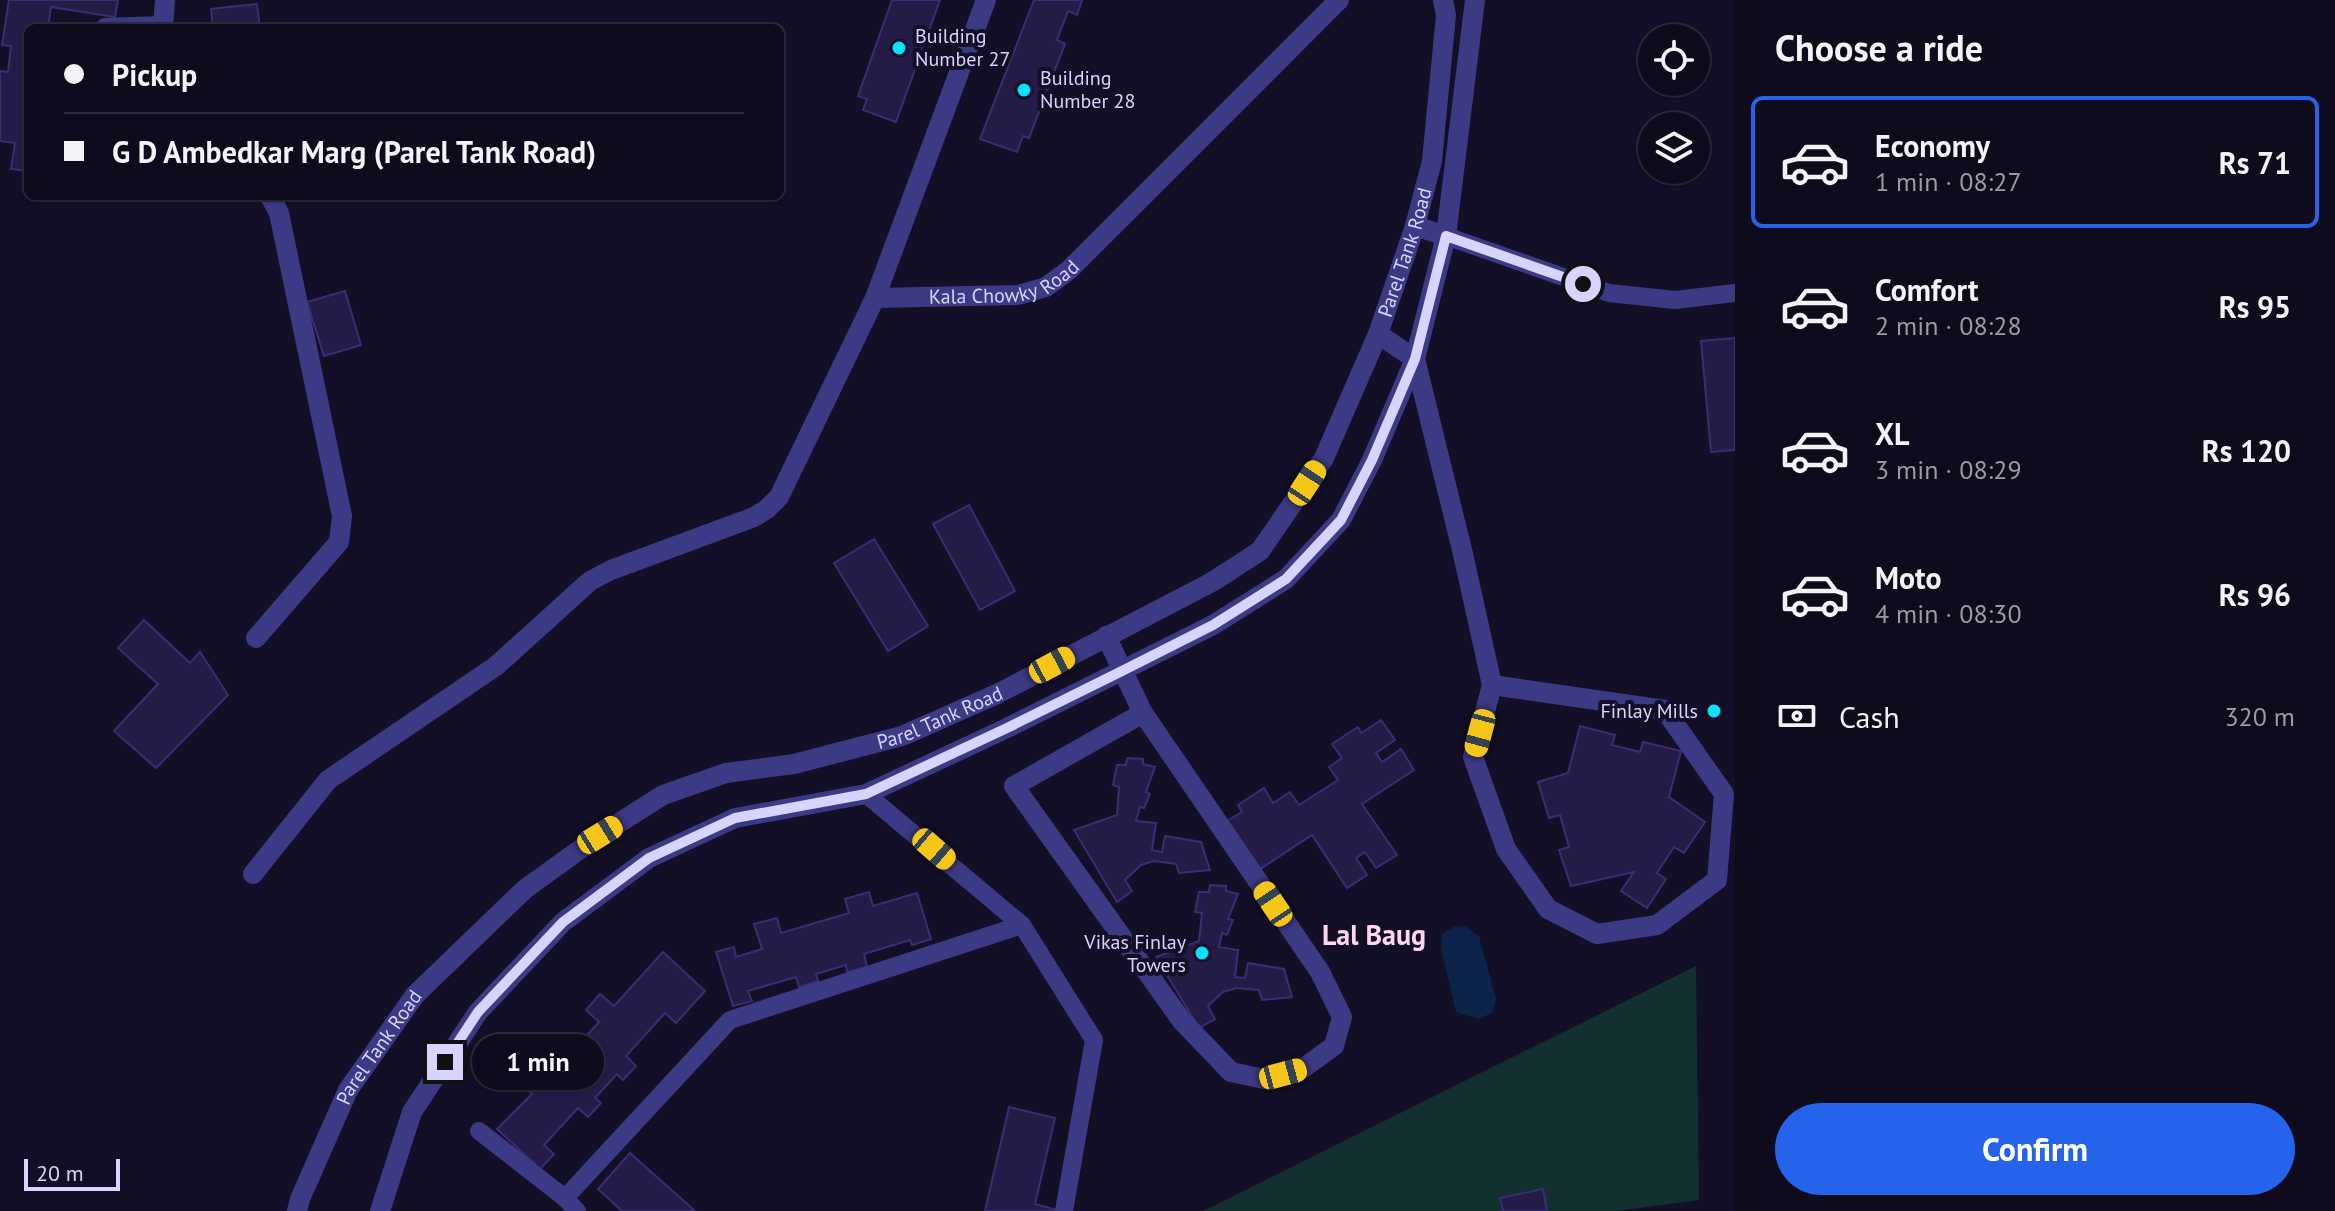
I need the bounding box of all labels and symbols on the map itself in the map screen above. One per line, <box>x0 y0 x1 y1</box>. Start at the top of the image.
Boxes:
place label: Building Number 27 <box>915 23 1010 72</box>
marker: Building Number 27 <box>890 39 908 57</box>
place label: Building Number 28 <box>1040 65 1135 114</box>
marker: Building Number 28 <box>1015 81 1033 99</box>
street label: Parel Tank Road <box>1372 185 1437 320</box>
street label: Kala Chowky Road <box>929 254 1085 310</box>
route start <box>1565 266 1601 302</box>
car <box>1284 456 1330 510</box>
car <box>1025 643 1079 687</box>
street label: Parel Tank Road <box>874 680 1007 755</box>
place label: Finlay Mills <box>1600 698 1698 724</box>
marker: Finlay Mills <box>1705 702 1723 720</box>
car <box>1462 707 1498 759</box>
car <box>573 812 627 858</box>
car <box>908 824 960 874</box>
car <box>1250 877 1296 931</box>
district label: Lal Baug <box>1322 916 1426 953</box>
place label: Vikas Finlay Towers <box>1083 929 1187 978</box>
marker: Vikas Finlay Towers <box>1193 944 1211 962</box>
street label: Parel Tank Road <box>330 985 428 1109</box>
callout: 1 min <box>473 1034 605 1090</box>
route end <box>427 1044 463 1080</box>
car <box>1257 1056 1309 1092</box>
scale bar <box>24 1155 120 1191</box>

